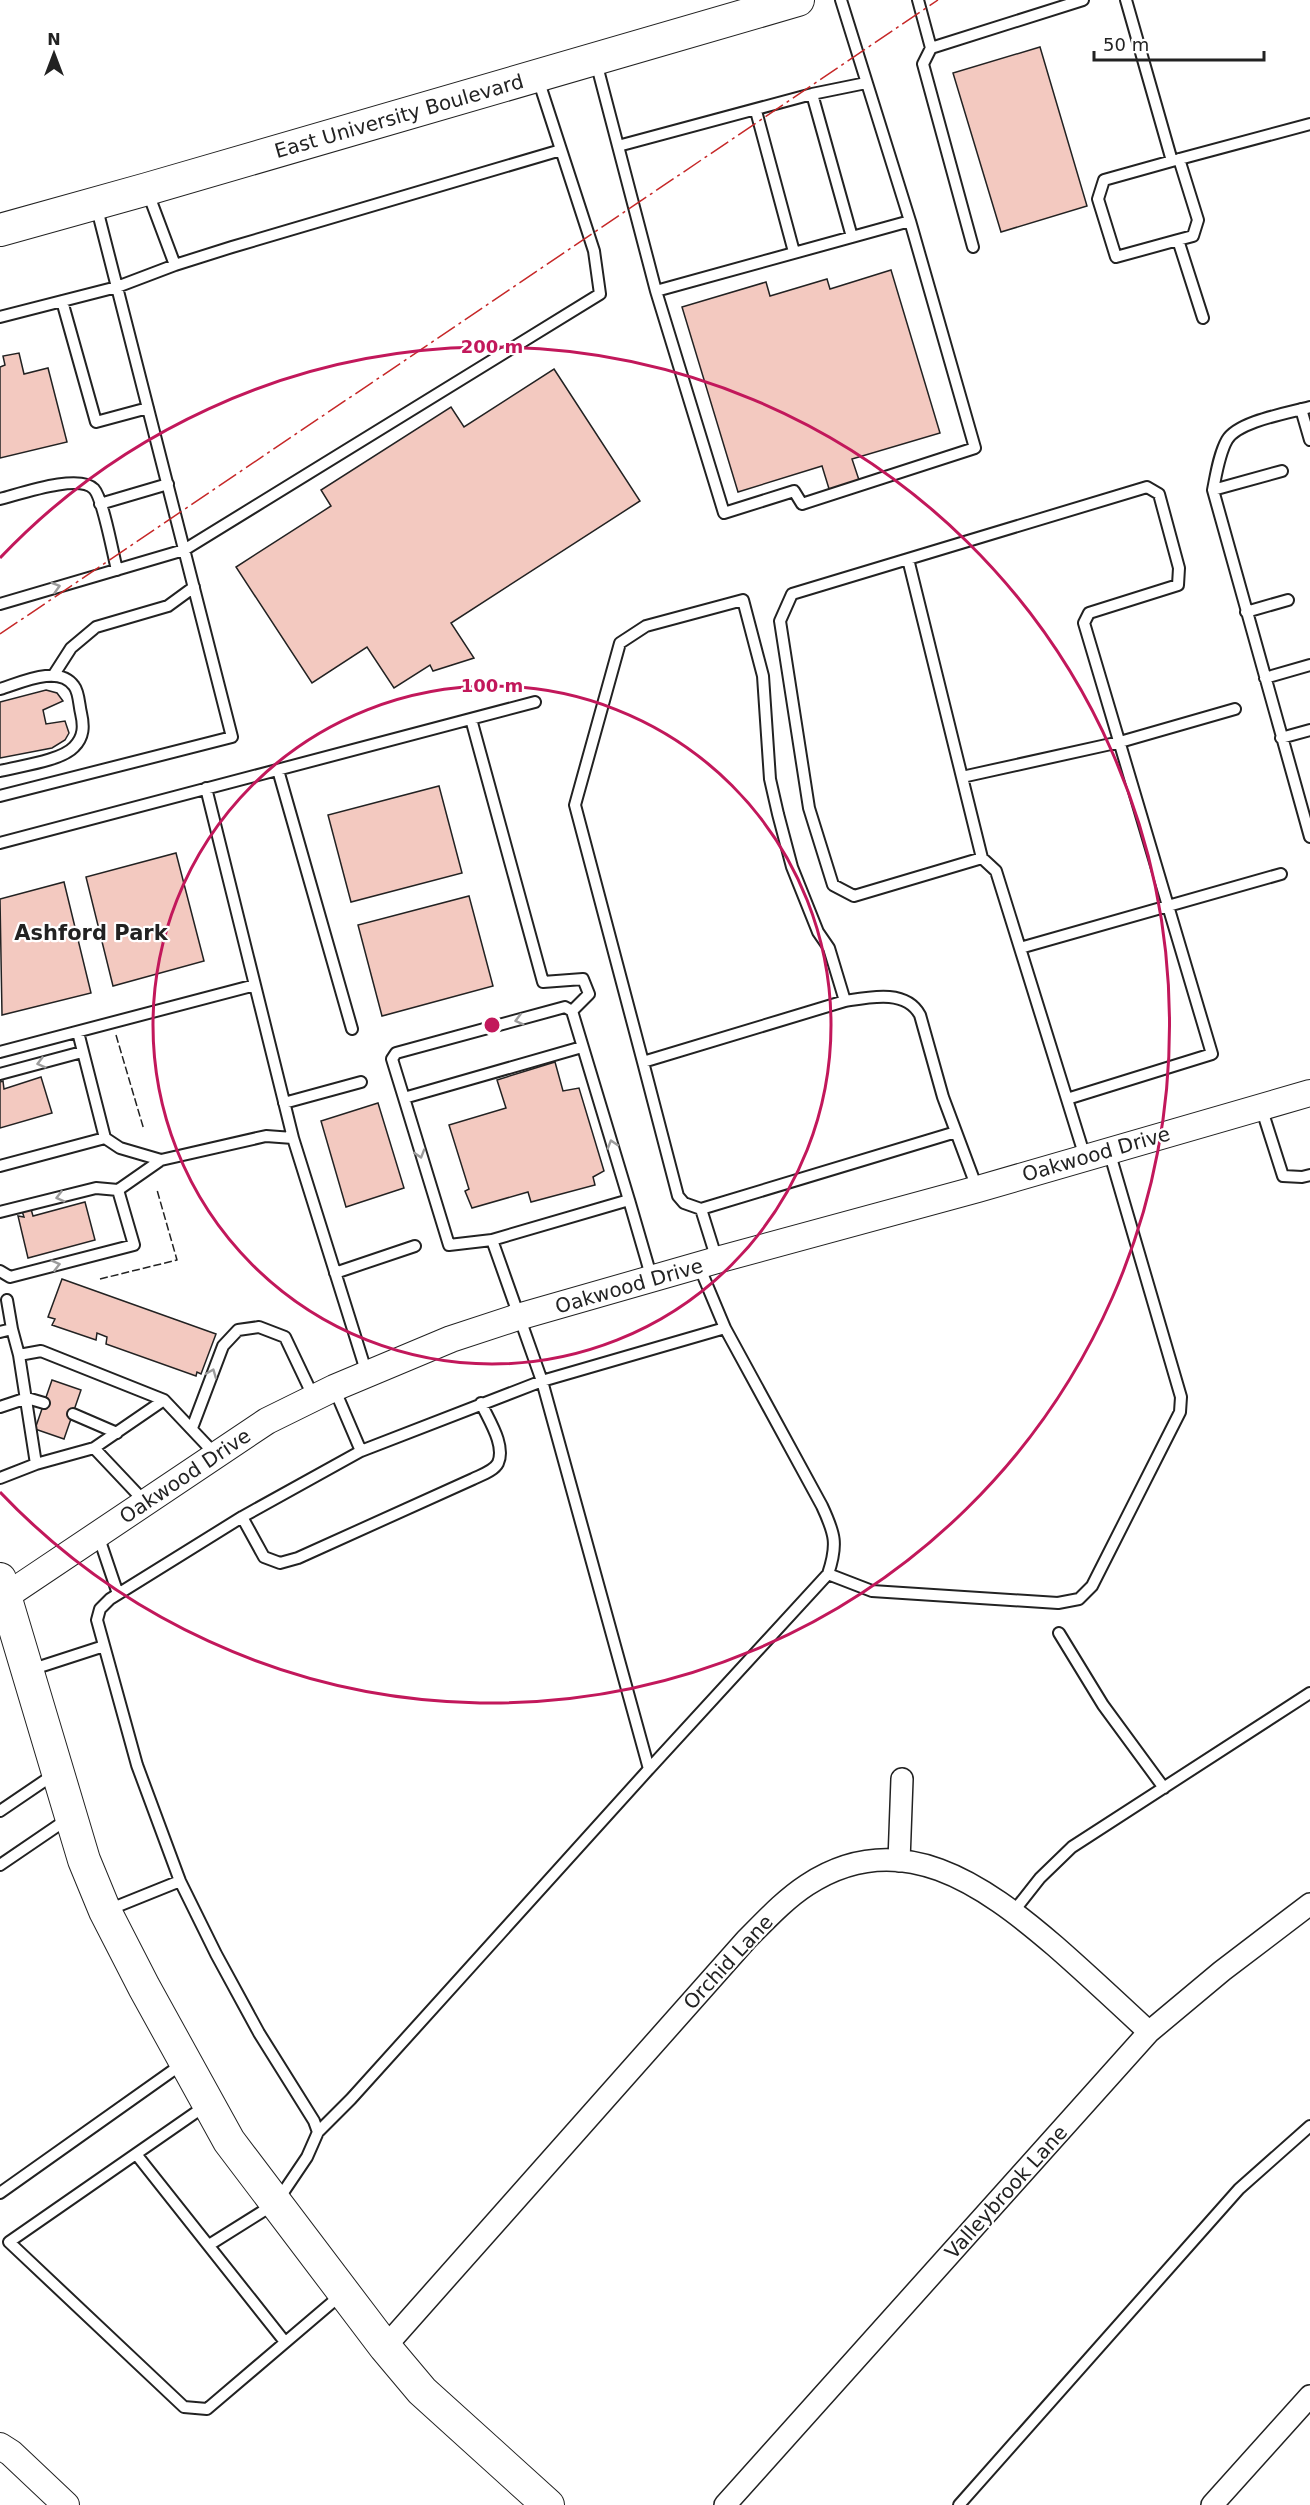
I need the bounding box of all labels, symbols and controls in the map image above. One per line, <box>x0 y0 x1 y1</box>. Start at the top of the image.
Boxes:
north arrow <box>24 24 84 84</box>
scale bar <box>1094 24 1264 62</box>
text: N <box>47 30 61 49</box>
text: 50 m <box>1103 34 1149 55</box>
street label: East University Boulevard <box>272 69 526 163</box>
text: 200 m <box>461 336 523 357</box>
one-way arrow <box>50 582 61 594</box>
text: 100 m <box>461 675 523 696</box>
district label: Ashford Park <box>14 921 169 945</box>
one-way arrow <box>514 1012 524 1025</box>
centre of rings <box>482 1015 502 1035</box>
one-way arrow <box>36 1056 47 1068</box>
street label: Oakwood Drive <box>1019 1121 1173 1187</box>
one-way arrow <box>607 1139 619 1150</box>
one-way arrow <box>413 1149 425 1159</box>
one-way arrow <box>55 1190 65 1203</box>
street label: Oakwood Drive <box>552 1253 706 1319</box>
one-way arrow <box>51 1260 61 1273</box>
one-way arrow <box>205 1368 217 1379</box>
street label: Oakwood Drive <box>115 1423 255 1529</box>
street label: Orchid Lane <box>678 1910 778 2014</box>
street label: Valleybrook Lane <box>940 2120 1072 2264</box>

